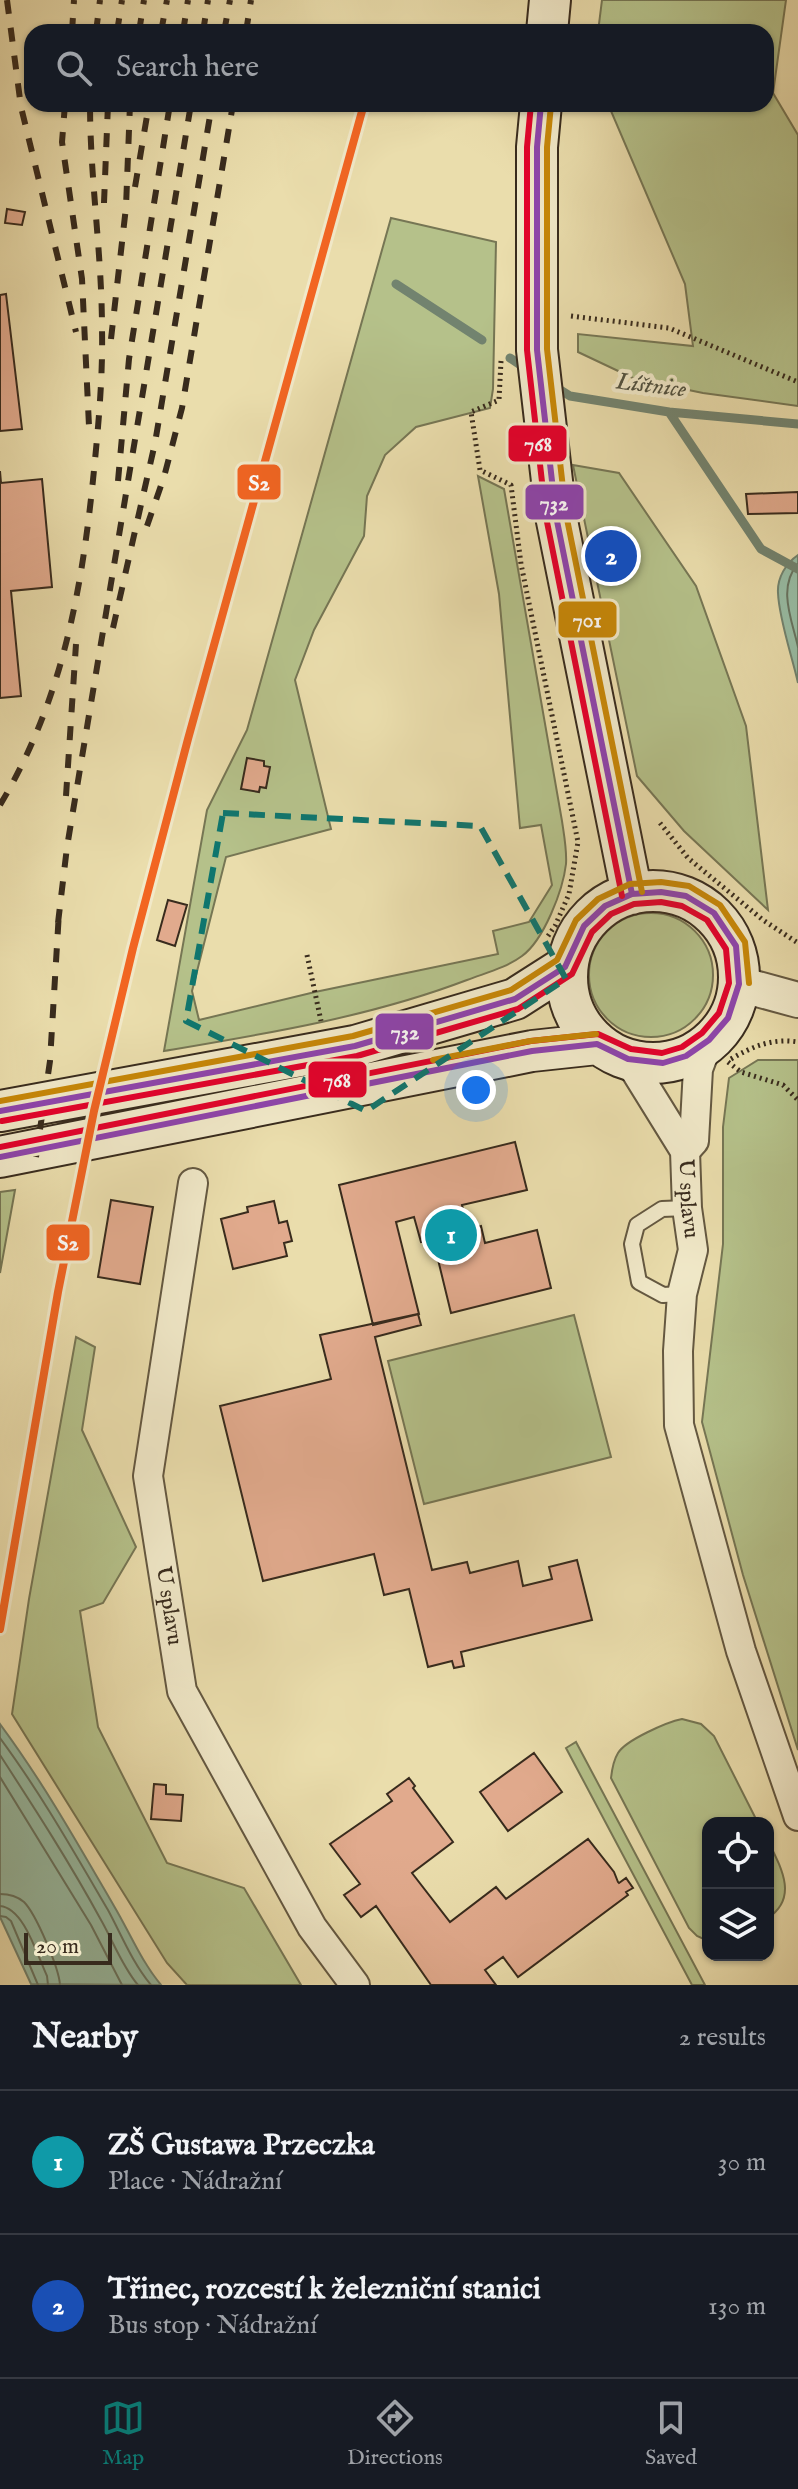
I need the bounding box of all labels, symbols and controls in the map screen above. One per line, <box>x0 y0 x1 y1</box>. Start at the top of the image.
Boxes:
search box <box>24 24 774 112</box>
icon: search <box>52 46 96 90</box>
text: Search here <box>116 49 259 87</box>
water label: Líštnice <box>613 366 688 406</box>
line badge: 768 <box>507 424 568 463</box>
text: 768 <box>524 431 552 459</box>
line badge: S2 <box>236 463 282 501</box>
text: S2 <box>248 470 270 498</box>
line badge: 732 <box>524 483 585 521</box>
text: 732 <box>540 490 568 518</box>
pin: 2 <box>585 526 637 586</box>
line badge: 701 <box>557 600 618 639</box>
text: 701 <box>572 607 602 635</box>
line badge: 732 <box>374 1012 435 1051</box>
text: 732 <box>391 1019 419 1047</box>
line badge: 768 <box>307 1060 368 1099</box>
text: 768 <box>323 1067 351 1095</box>
your location <box>456 1070 496 1110</box>
street label: U splavu <box>671 1159 705 1240</box>
pin: 1 <box>425 1205 477 1265</box>
line badge: S2 <box>45 1223 91 1262</box>
text: S2 <box>57 1230 79 1258</box>
street label: U splavu <box>149 1564 189 1647</box>
map controls <box>702 1817 774 1961</box>
button: locate <box>702 1817 774 1889</box>
button: layers <box>702 1889 774 1961</box>
scale bar <box>24 1929 112 1965</box>
text: 20 m <box>36 1933 79 1961</box>
text: Nearby <box>32 2016 138 2059</box>
text: 2 results <box>679 2021 766 2054</box>
text: ZŠ Gustawa Przeczka <box>108 2127 375 2165</box>
text: 1 <box>53 2146 63 2179</box>
text: 30 m <box>718 2146 766 2179</box>
text: Place · Nádražní <box>108 2165 282 2198</box>
text: Třinec, rozcestí k železniční stanici <box>108 2271 541 2309</box>
text: 2 <box>52 2290 64 2323</box>
text: 130 m <box>708 2290 766 2323</box>
text: Bus stop · Nádražní <box>108 2309 317 2342</box>
tab: Map <box>101 2396 145 2472</box>
tab: Directions <box>347 2396 443 2472</box>
tab: Saved <box>645 2396 697 2472</box>

